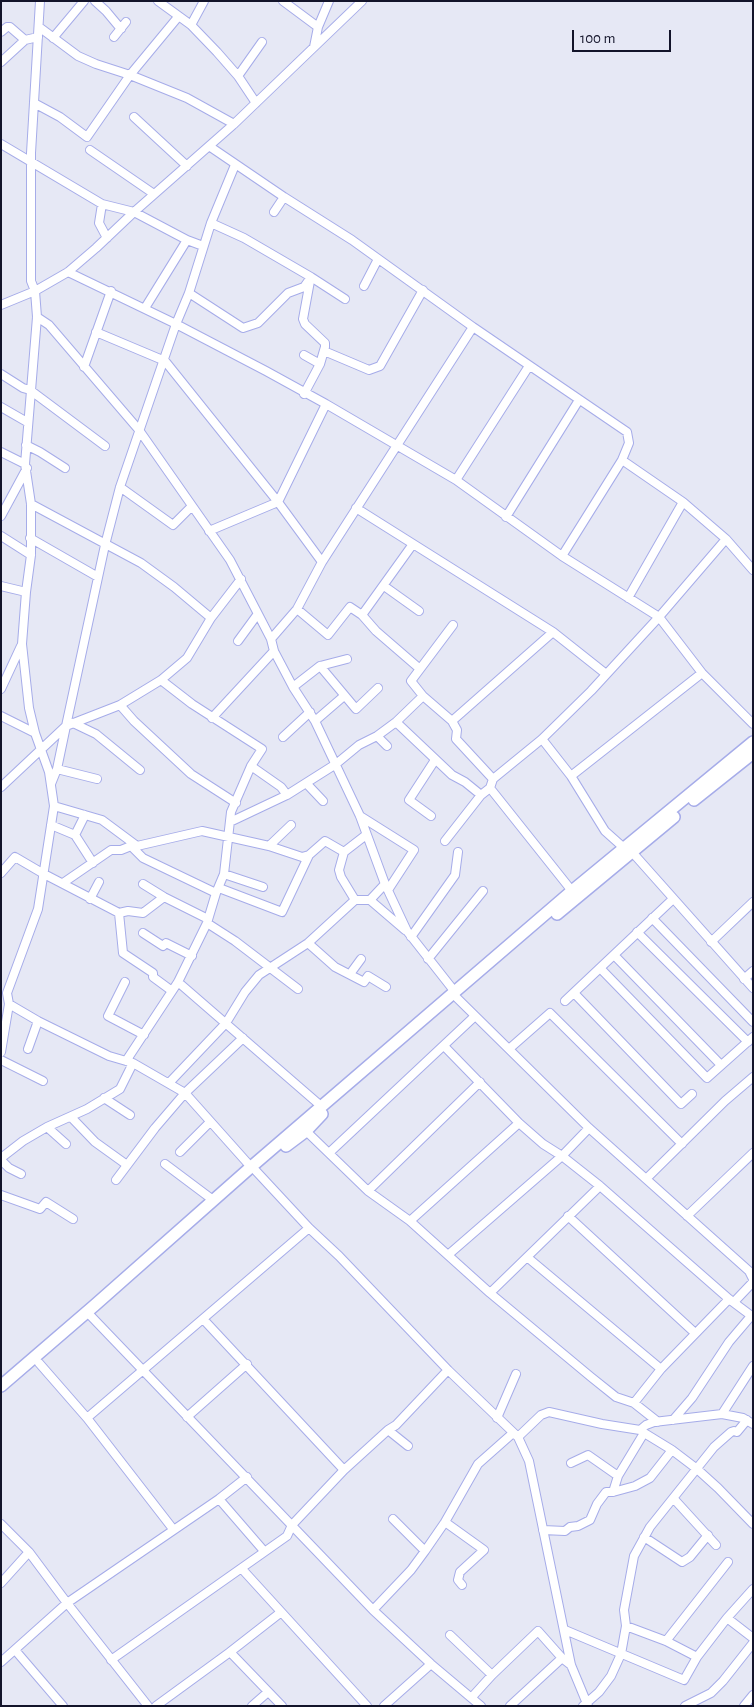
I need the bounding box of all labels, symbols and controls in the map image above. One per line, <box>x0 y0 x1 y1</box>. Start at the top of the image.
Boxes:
scale bar <box>574 20 673 52</box>
text: 100 m <box>580 31 615 46</box>

